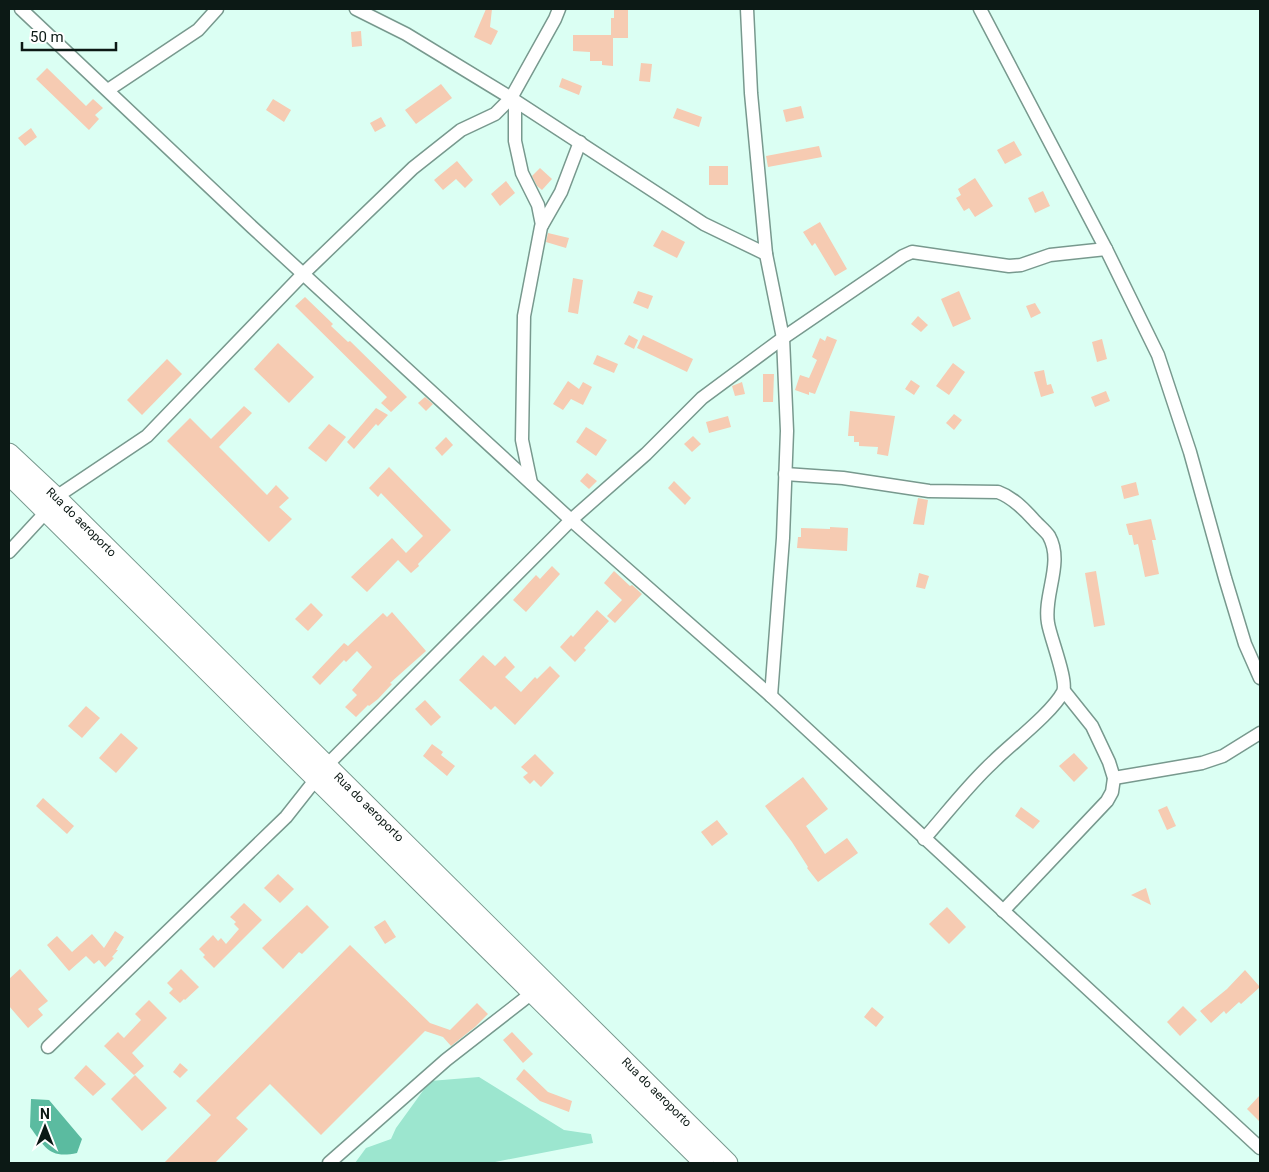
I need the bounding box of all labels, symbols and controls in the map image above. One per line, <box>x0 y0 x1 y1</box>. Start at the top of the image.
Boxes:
scale bar <box>22 20 116 52</box>
text: 50 m <box>30 28 64 46</box>
street label: Rua do aeroporto <box>43 485 119 560</box>
street label: Rua do aeroporto <box>331 770 407 845</box>
street label: Rua do aeroporto <box>619 1055 694 1130</box>
north arrow <box>20 1102 70 1152</box>
text: N <box>40 1106 50 1122</box>

